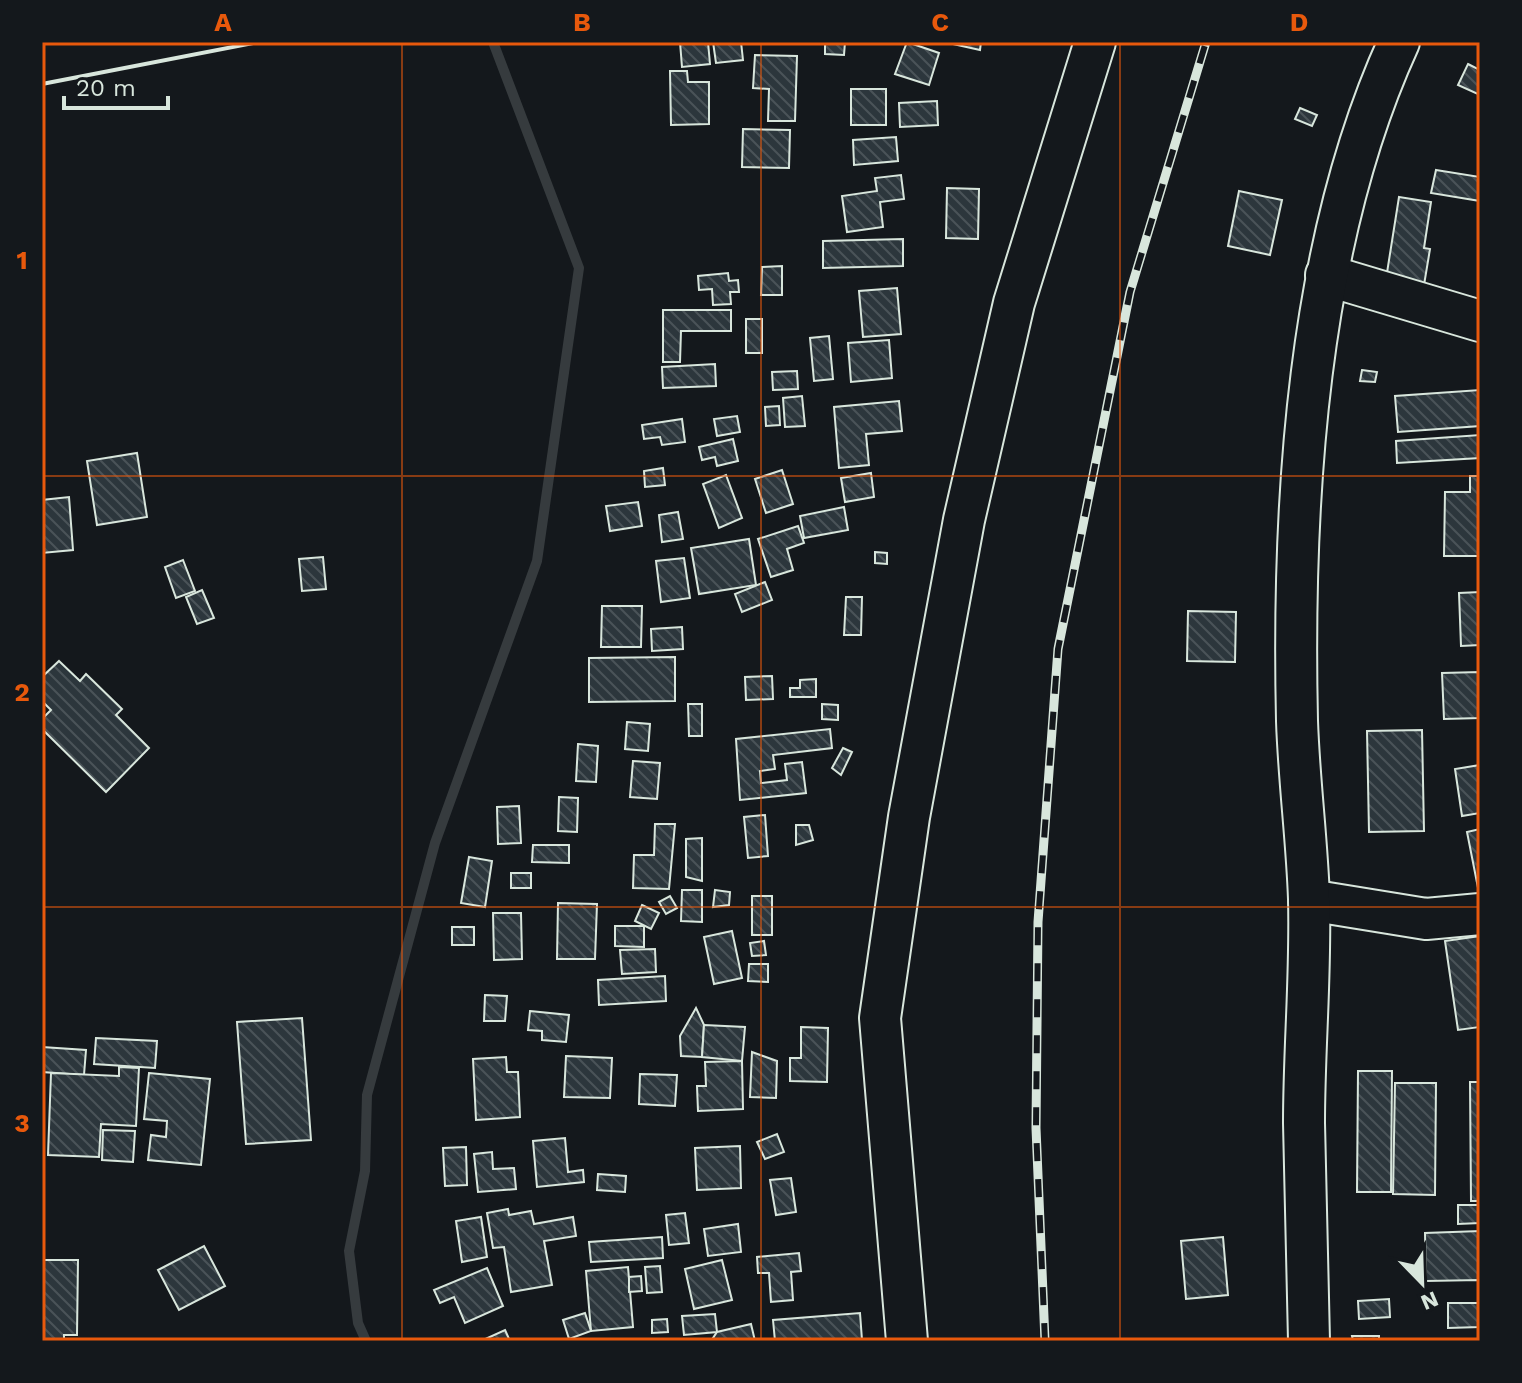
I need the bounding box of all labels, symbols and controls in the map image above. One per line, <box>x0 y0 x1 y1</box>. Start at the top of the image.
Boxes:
text: A <box>214 7 232 37</box>
text: B <box>573 7 591 37</box>
text: C <box>931 7 949 37</box>
text: D <box>1290 7 1308 37</box>
scale bar <box>64 60 168 110</box>
text: 20 m <box>76 74 136 102</box>
text: 1 <box>16 245 28 275</box>
text: 2 <box>14 677 30 707</box>
text: 3 <box>14 1108 30 1138</box>
north arrow <box>1382 1243 1462 1323</box>
text: N <box>1417 1286 1442 1316</box>

